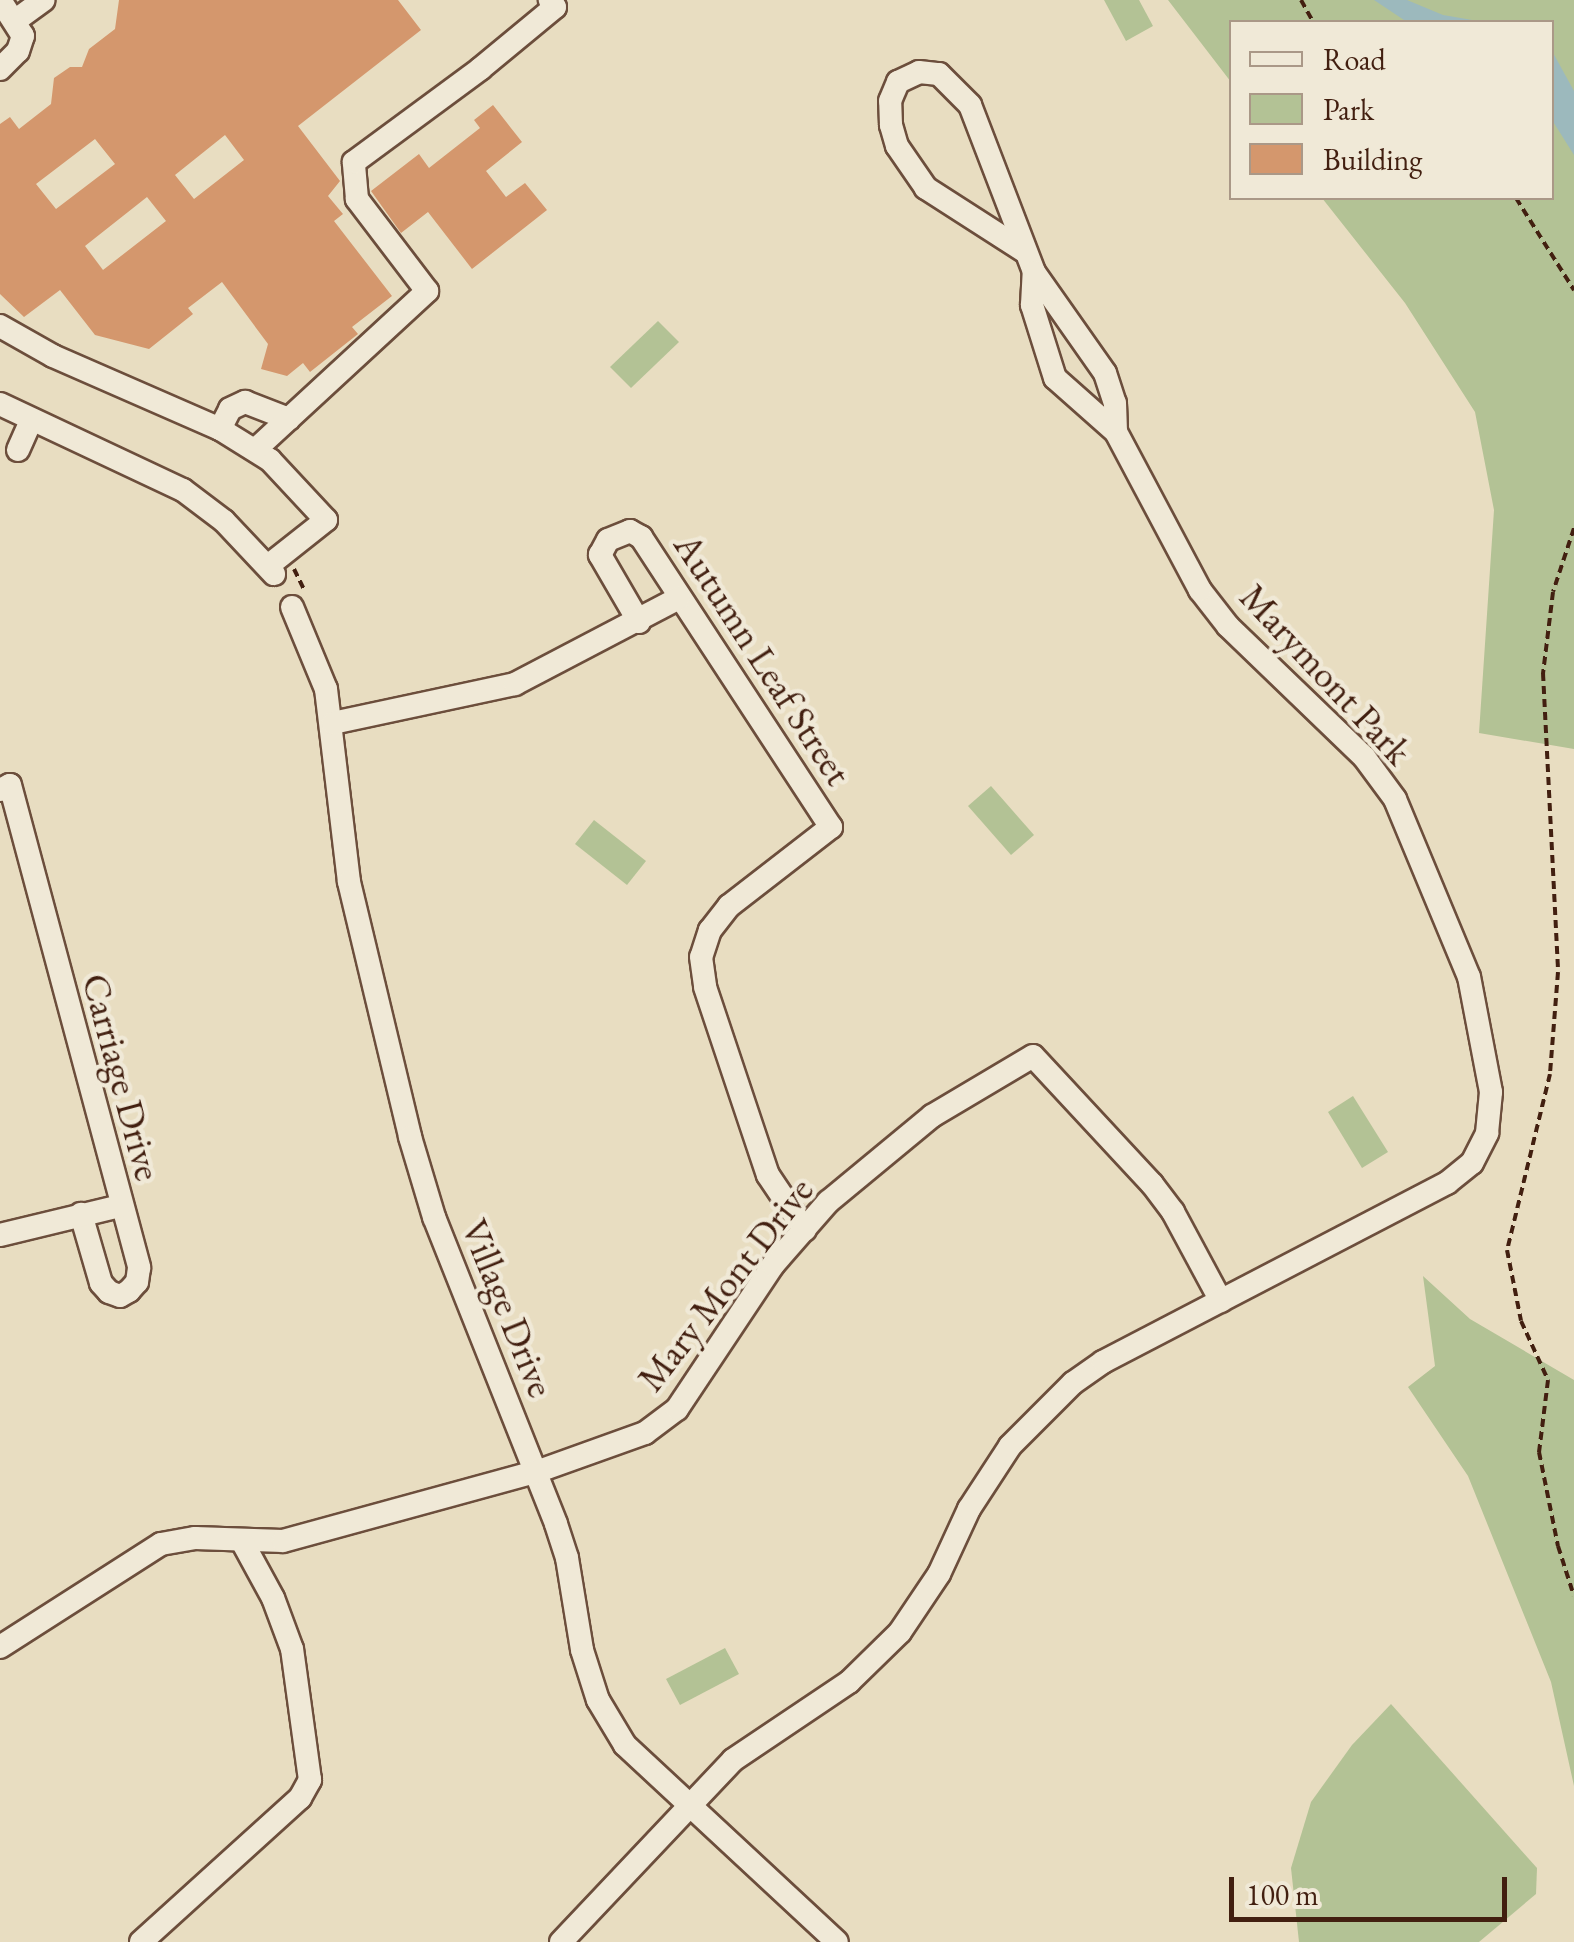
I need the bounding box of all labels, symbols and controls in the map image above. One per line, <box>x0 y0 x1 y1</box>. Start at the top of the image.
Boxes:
legend <box>1229 20 1554 200</box>
text: Road <box>1323 40 1386 79</box>
text: Park <box>1323 90 1374 129</box>
text: Building <box>1323 140 1422 179</box>
street label: Autumn Leaf Street <box>665 525 861 793</box>
street label: Marymont Park <box>1231 574 1421 774</box>
street label: Carriage Drive <box>73 969 171 1185</box>
street label: Mary Mont Drive <box>627 1168 823 1400</box>
street label: Village Drive <box>452 1212 564 1404</box>
scale bar <box>1234 1857 1512 1919</box>
text: 100 m <box>1246 1875 1319 1914</box>

